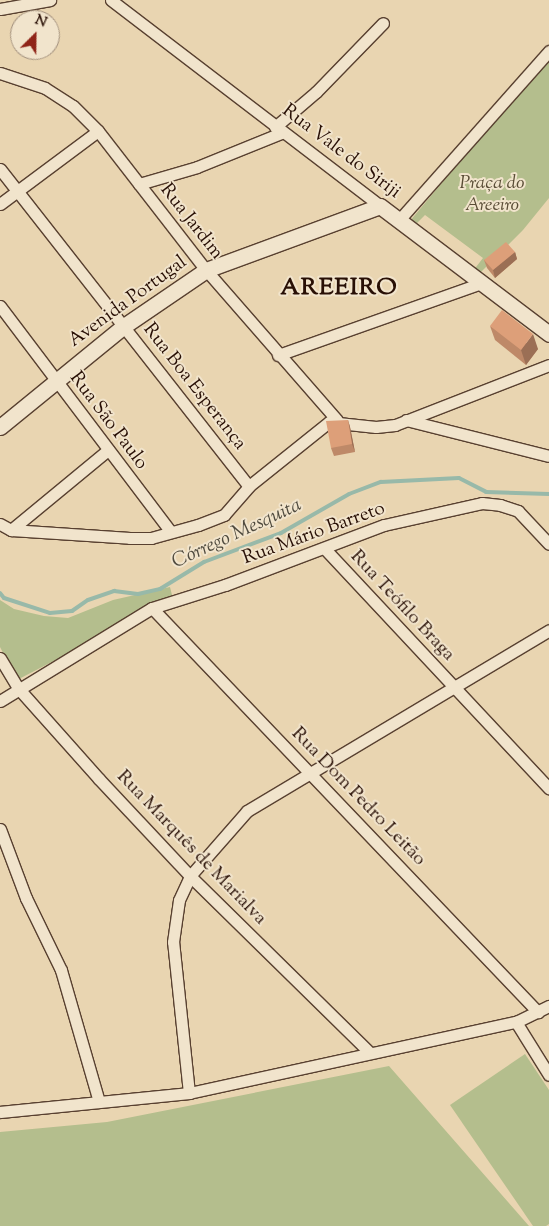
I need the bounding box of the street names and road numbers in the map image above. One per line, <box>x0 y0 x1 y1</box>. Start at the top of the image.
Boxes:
street label: Rua Vale do Siriji <box>277 100 405 204</box>
street label: Rua Jardim <box>154 180 228 264</box>
street label: Avenida Portugal <box>64 251 192 353</box>
street label: Rua Boa Esperança <box>137 319 251 455</box>
street label: Rua São Paulo <box>64 368 152 474</box>
street label: Rua Mário Barreto <box>240 498 388 570</box>
street label: Rua Teófilo Braga <box>345 546 459 666</box>
street label: Rua Dom Pedro Leitão <box>286 723 430 871</box>
street label: Rua Marquês de Marialva <box>111 766 271 930</box>

